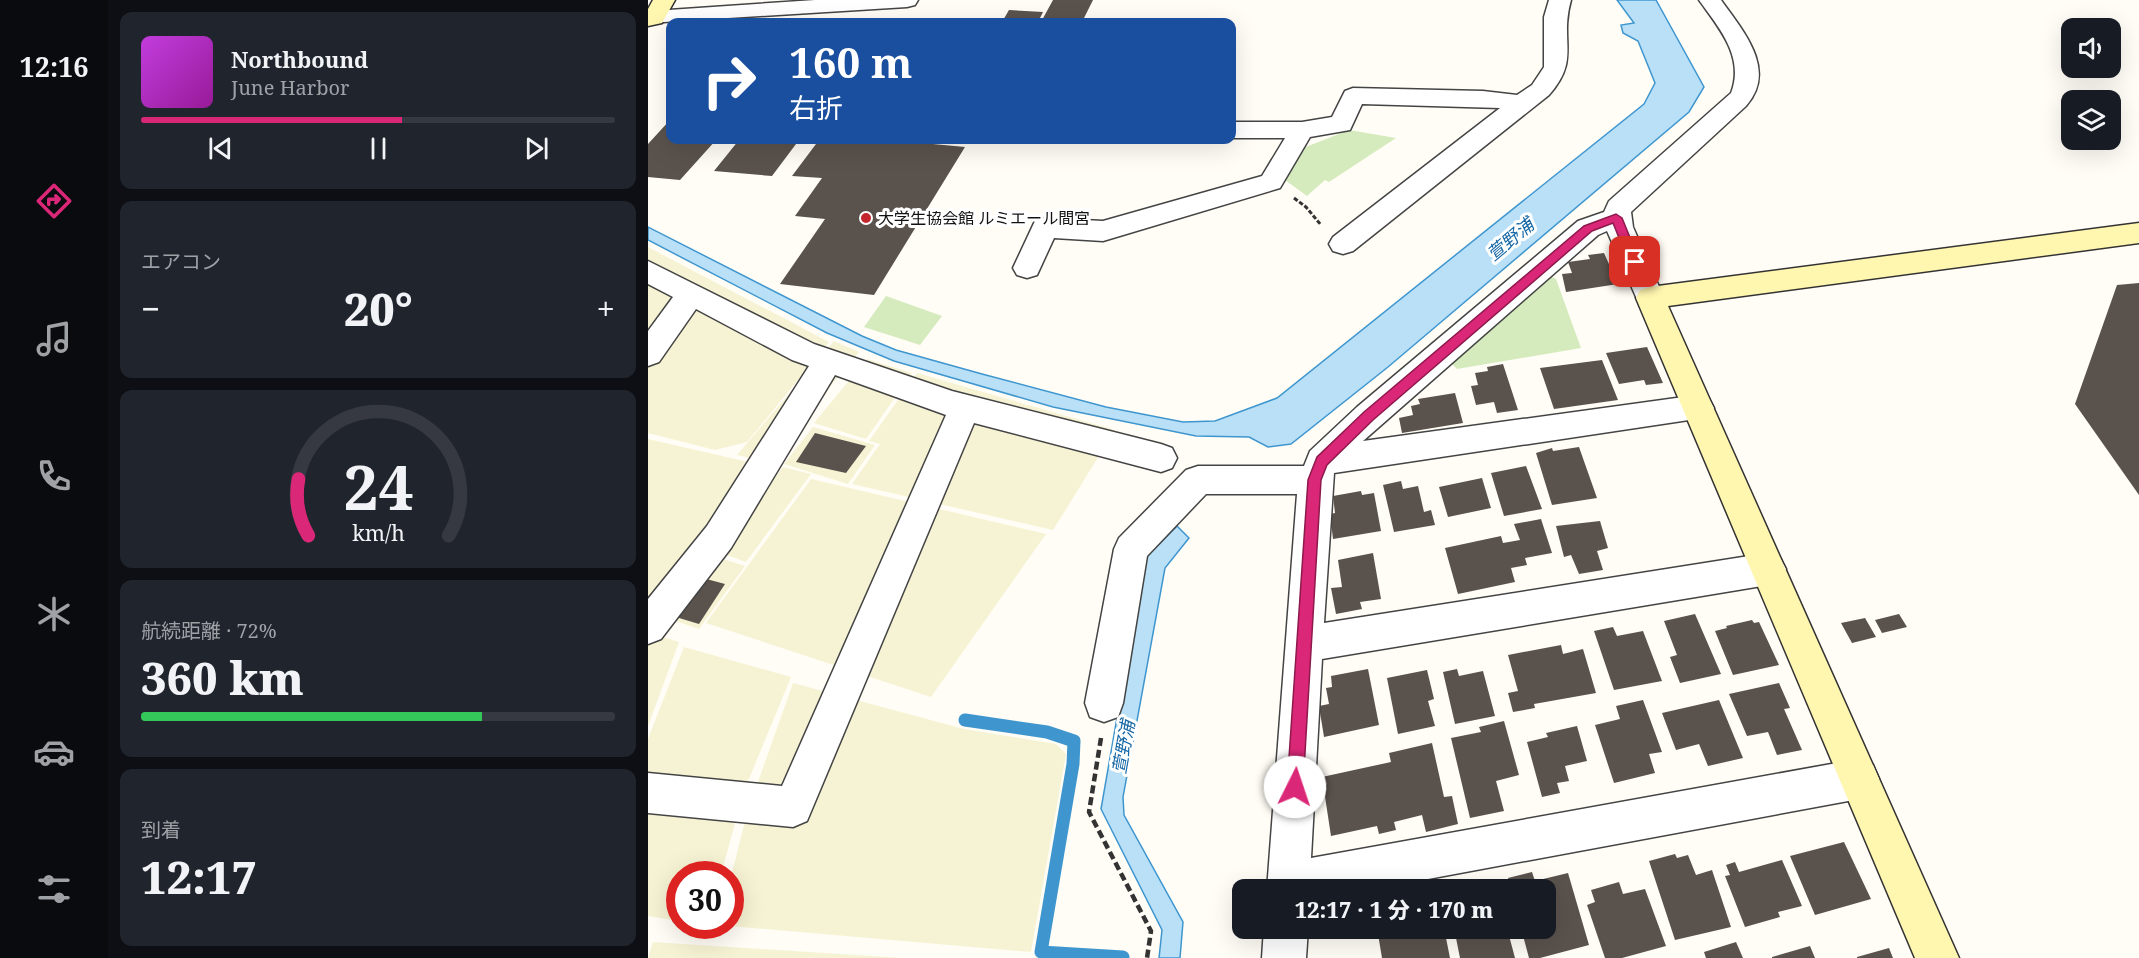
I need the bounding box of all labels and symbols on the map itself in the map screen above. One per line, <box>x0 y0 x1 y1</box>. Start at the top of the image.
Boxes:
place label: 大学生協会館 ルミエール間宮 <box>878 207 1090 229</box>
marker: 大学生協会館 ルミエール間宮 <box>859 211 873 225</box>
water label: 萱野浦 <box>1482 211 1541 266</box>
pin <box>1609 236 1660 287</box>
water label: 萱野浦 <box>1106 715 1140 776</box>
position arrow <box>1263 755 1327 819</box>
speed limit sign: 30 <box>666 861 744 939</box>

